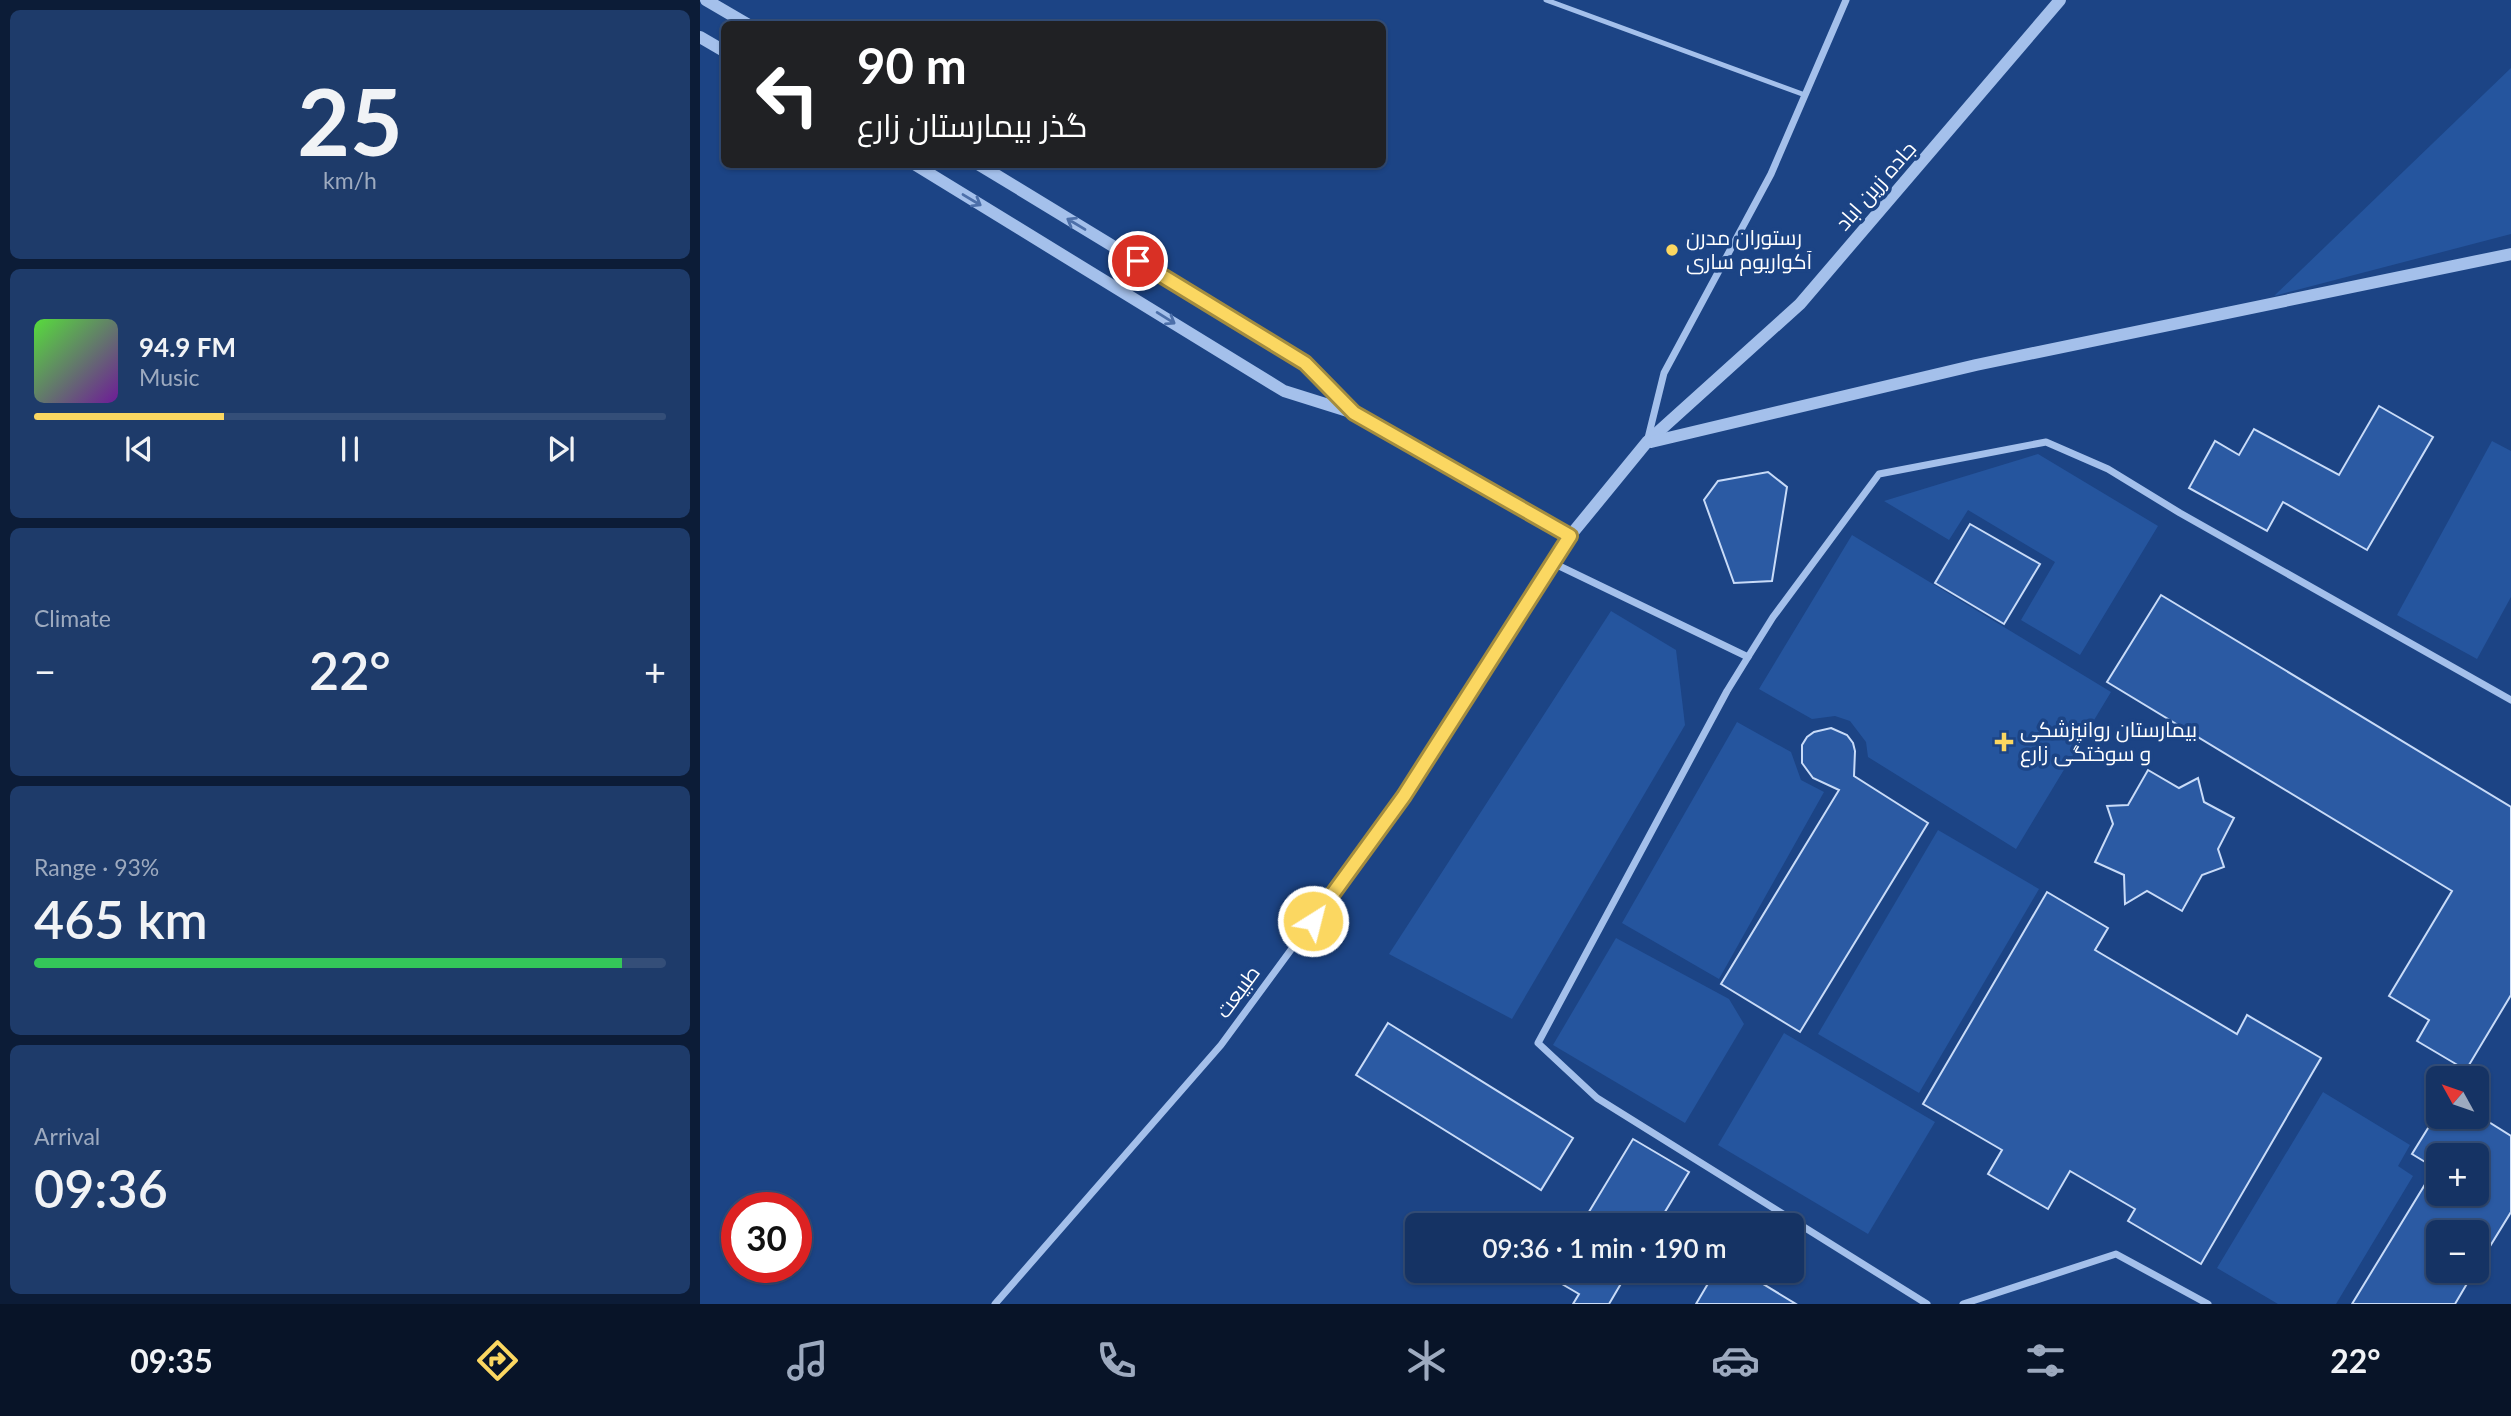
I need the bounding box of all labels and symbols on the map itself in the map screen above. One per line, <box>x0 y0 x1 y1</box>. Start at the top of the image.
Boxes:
street label: جاده زرین اباد <box>1829 135 1922 236</box>
one-way arrow <box>962 193 982 207</box>
one-way arrow <box>1067 217 1087 231</box>
place label: رستوران مدرن آکواریوم ساری <box>1686 224 1813 276</box>
pin <box>1108 231 1168 291</box>
marker: رستوران مدرن آکواریوم ساری <box>1664 242 1680 258</box>
one-way arrow <box>1156 312 1176 326</box>
place label: بیمارستان روانپزشکی و سوختگی زارع <box>2020 716 2197 768</box>
marker: بیمارستان روانپزشکی و سوختگی زارع <box>1994 732 2014 752</box>
position arrow <box>1276 884 1350 958</box>
street label: طبیعت <box>1209 960 1264 1022</box>
north arrow <box>2426 1066 2488 1129</box>
speed limit sign: 30 <box>721 1192 812 1283</box>

